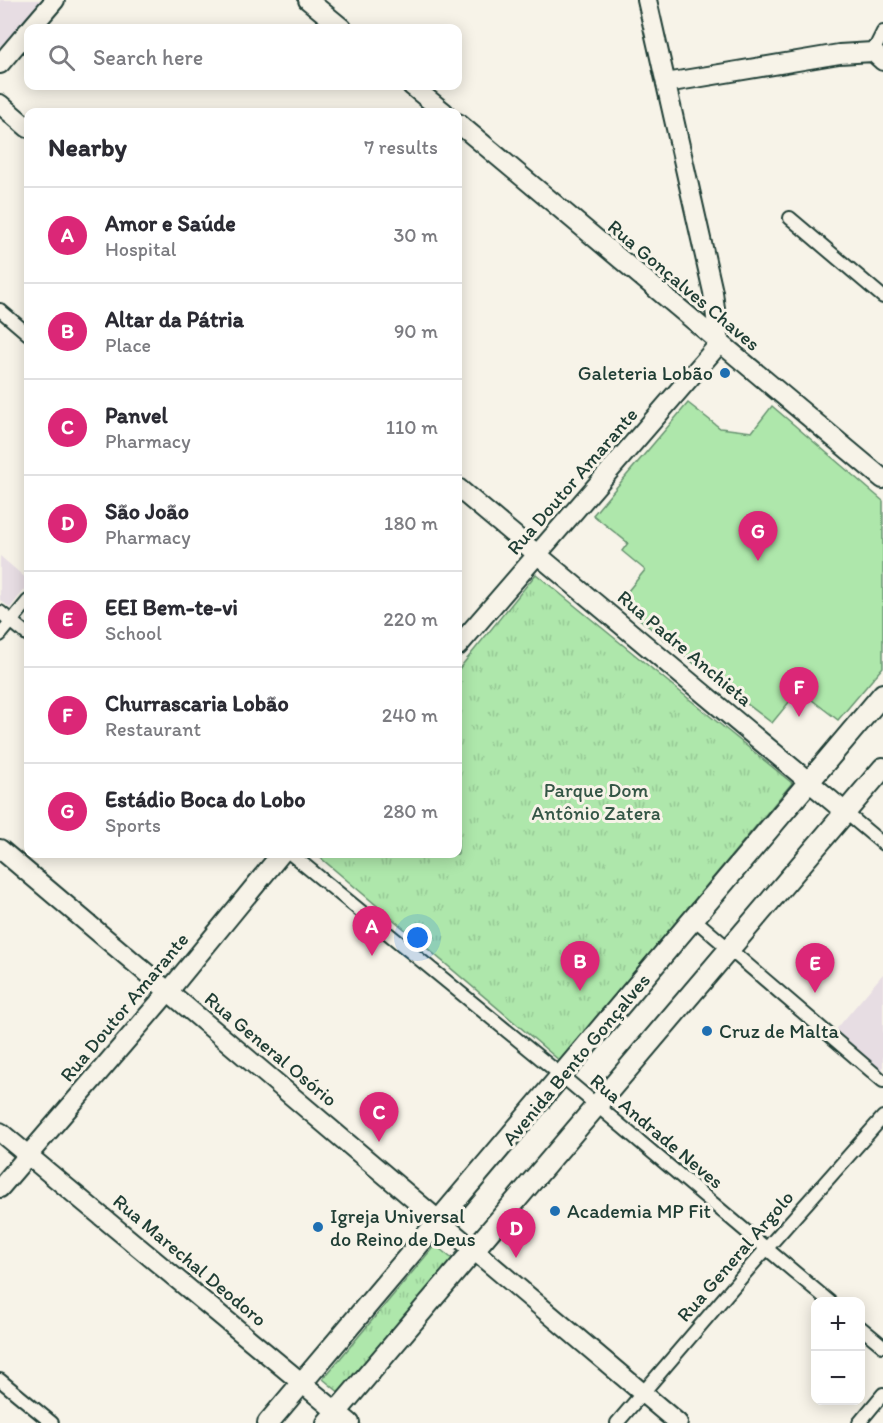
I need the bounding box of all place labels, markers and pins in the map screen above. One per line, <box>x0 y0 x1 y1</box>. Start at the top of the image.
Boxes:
place label: Galeteria Lobão <box>578 361 713 385</box>
marker: Galeteria Lobão <box>718 366 732 380</box>
pin: G <box>738 512 777 561</box>
pin: F <box>780 668 818 717</box>
pin: A <box>352 906 392 956</box>
pin: B <box>560 942 600 991</box>
pin: E <box>796 944 834 993</box>
place label: Cruz de Malta <box>719 1019 839 1043</box>
marker: Cruz de Malta <box>700 1024 714 1038</box>
pin: C <box>360 1092 398 1142</box>
place label: Academia MP Fit <box>567 1199 711 1223</box>
place label: Igreja Universal do Reino de Deus <box>330 1204 476 1251</box>
marker: Academia MP Fit <box>548 1204 562 1218</box>
pin: D <box>496 1208 536 1258</box>
marker: Igreja Universal do Reino de Deus <box>311 1220 325 1234</box>

